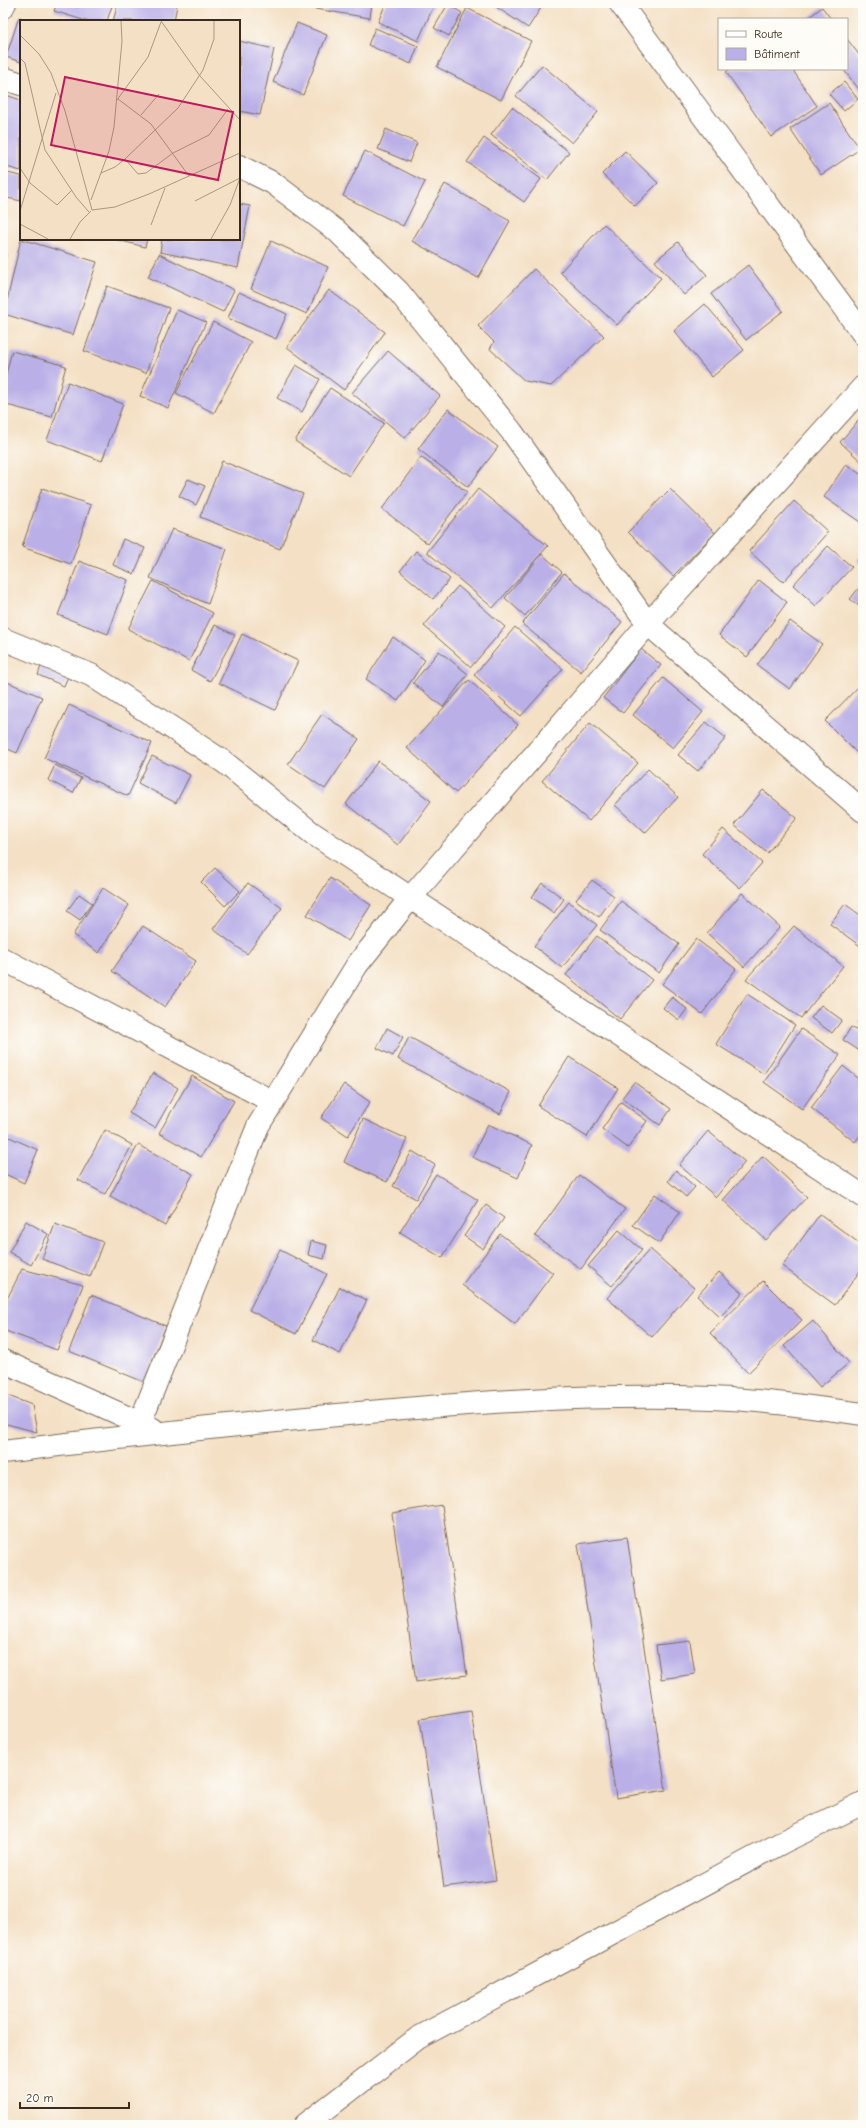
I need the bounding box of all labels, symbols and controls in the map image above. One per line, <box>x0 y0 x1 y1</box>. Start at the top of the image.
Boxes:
legend <box>718 18 848 70</box>
inset map <box>20 20 240 240</box>
text: Route <box>754 27 783 41</box>
text: Bâtiment <box>754 47 800 61</box>
scale bar <box>20 2084 129 2110</box>
text: 20 m <box>26 2091 54 2105</box>

